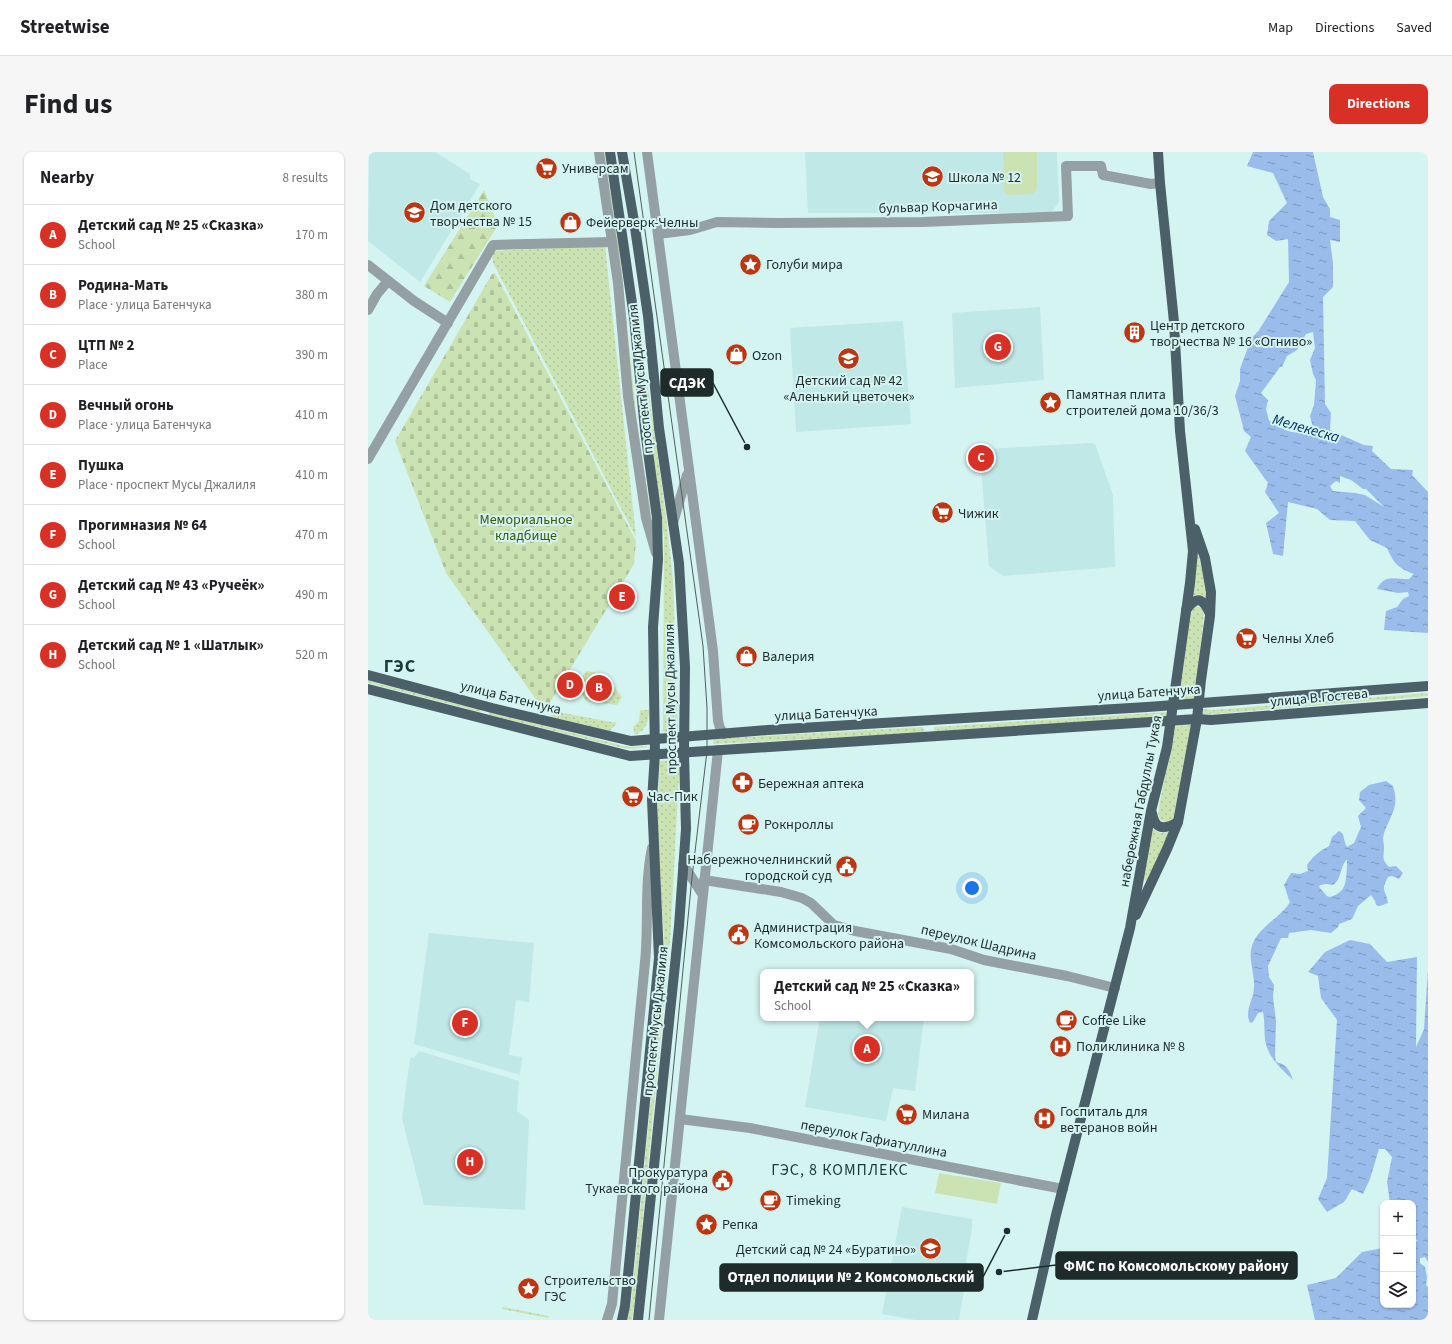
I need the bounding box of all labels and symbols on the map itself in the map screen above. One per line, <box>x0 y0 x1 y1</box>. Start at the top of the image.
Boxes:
supermarket icon: Универсам <box>533 155 559 181</box>
place label: Универсам <box>562 159 629 179</box>
school or university icon: Школа № 12 <box>919 164 945 190</box>
place label: Школа № 12 <box>948 168 1021 188</box>
street label: бульвар Корчагина <box>878 195 998 219</box>
place label: Дом детского творчества № 15 <box>430 196 532 232</box>
school or university icon: Дом детского творчества № 15 <box>402 200 428 226</box>
shop icon: Фейерверк-Челны <box>558 209 584 235</box>
place label: Фейерверк-Челны <box>586 213 698 233</box>
place icon: Голуби мира <box>737 251 763 277</box>
place label: Голуби мира <box>766 255 843 275</box>
street label: проспект Мусы Джалиля <box>623 303 659 455</box>
place label: Центр детского творчества № 16 «Огниво» <box>1150 316 1312 352</box>
building icon: Центр детского творчества № 16 «Огниво» <box>1121 320 1147 346</box>
pin: G <box>985 332 1011 362</box>
shop icon: Ozon <box>724 342 750 368</box>
school or university icon: Детский сад № 42 «Аленький цветочек» <box>836 345 862 371</box>
place label: Ozon <box>752 346 782 366</box>
callout: СДЭК <box>661 369 713 396</box>
place label: Детский сад № 42 «Аленький цветочек» <box>784 371 914 407</box>
text: СДЭК <box>669 373 706 394</box>
place label: Памятная плита строителей дома 10/36/3 <box>1066 385 1219 421</box>
place icon: Памятная плита строителей дома 10/36/3 <box>1037 389 1063 415</box>
water label: Мелекеска <box>1270 409 1342 448</box>
pin: C <box>968 443 994 473</box>
supermarket icon: Чижик <box>929 500 955 526</box>
place label: Чижик <box>958 504 999 524</box>
park label: Мемориальное кладбище <box>479 510 573 546</box>
pin: E <box>609 582 635 612</box>
street label: проспект Мусы Джалиля <box>660 623 682 775</box>
supermarket icon: Челны Хлеб <box>1234 625 1260 651</box>
place label: Челны Хлеб <box>1262 629 1334 649</box>
shop icon: Валерия <box>733 643 759 669</box>
place label: Валерия <box>762 647 815 667</box>
district label: ГЭС <box>384 654 416 679</box>
pin: D <box>557 670 583 700</box>
pin: B <box>586 673 612 703</box>
street label: улица Батенчука <box>458 676 563 720</box>
street label: улица Батенчука <box>1097 679 1201 707</box>
street label: улица В.Гостева <box>1269 684 1369 712</box>
street label: улица Батенчука <box>774 701 878 727</box>
street label: набережная Габдуллы Тукая <box>1115 714 1167 889</box>
pharmacy icon: Бережная аптека <box>730 770 756 796</box>
place label: Бережная аптека <box>758 774 864 794</box>
supermarket icon: Час-Пик <box>620 783 646 809</box>
place label: Час-Пик <box>648 787 698 807</box>
cafe icon: Рокнроллы <box>735 811 761 837</box>
place label: Рокнроллы <box>764 815 834 835</box>
place label: Набережночелнинский городской суд <box>687 850 833 886</box>
public building icon: Набережночелнинский городской суд <box>834 854 860 880</box>
your location <box>962 878 982 898</box>
place label: Администрация Комсомольского района <box>754 918 904 954</box>
street label: переулок Шадрина <box>919 920 1039 966</box>
public building icon: Администрация Комсомольского района <box>725 922 751 948</box>
street label: проспект Мусы Джалиля <box>638 945 674 1097</box>
cafe icon: Coffee Like <box>1053 1007 1079 1033</box>
pin: F <box>452 1008 478 1038</box>
place label: Coffee Like <box>1082 1011 1146 1031</box>
hospital icon: Поликлиника № 8 <box>1047 1033 1073 1059</box>
pin: A <box>854 1034 880 1064</box>
place label: Поликлиника № 8 <box>1076 1037 1185 1057</box>
supermarket icon: Милана <box>893 1101 919 1127</box>
place label: Госпиталь для ветеранов войн <box>1060 1102 1158 1138</box>
place label: Милана <box>922 1105 970 1125</box>
hospital icon: Госпиталь для ветеранов войн <box>1032 1106 1058 1132</box>
street label: переулок Гафиатуллина <box>799 1115 949 1163</box>
pin: H <box>457 1147 483 1177</box>
district label: ГЭС, 8 КОМПЛЕКС <box>771 1159 909 1181</box>
place label: Прокуратура Тукаевского района <box>585 1163 708 1199</box>
public building icon: Прокуратура Тукаевского района <box>710 1167 736 1193</box>
cafe icon: Timeking <box>757 1187 783 1213</box>
place label: Timeking <box>786 1191 841 1211</box>
place icon: Репка <box>693 1211 719 1237</box>
place label: Репка <box>722 1215 758 1235</box>
school or university icon: Детский сад № 24 «Буратино» <box>918 1236 944 1262</box>
place label: Детский сад № 24 «Буратино» <box>736 1240 916 1260</box>
callout: ФМС по Комсомольскому району <box>1056 1252 1297 1279</box>
text: ФМС по Комсомольскому району <box>1063 1256 1289 1277</box>
callout: Отдел полиции № 2 Комсомольский <box>720 1264 983 1291</box>
text: Отдел полиции № 2 Комсомольский <box>728 1267 974 1288</box>
place label: Строительство ГЭС <box>544 1271 636 1307</box>
place icon: Строительство ГЭС <box>515 1275 541 1301</box>

